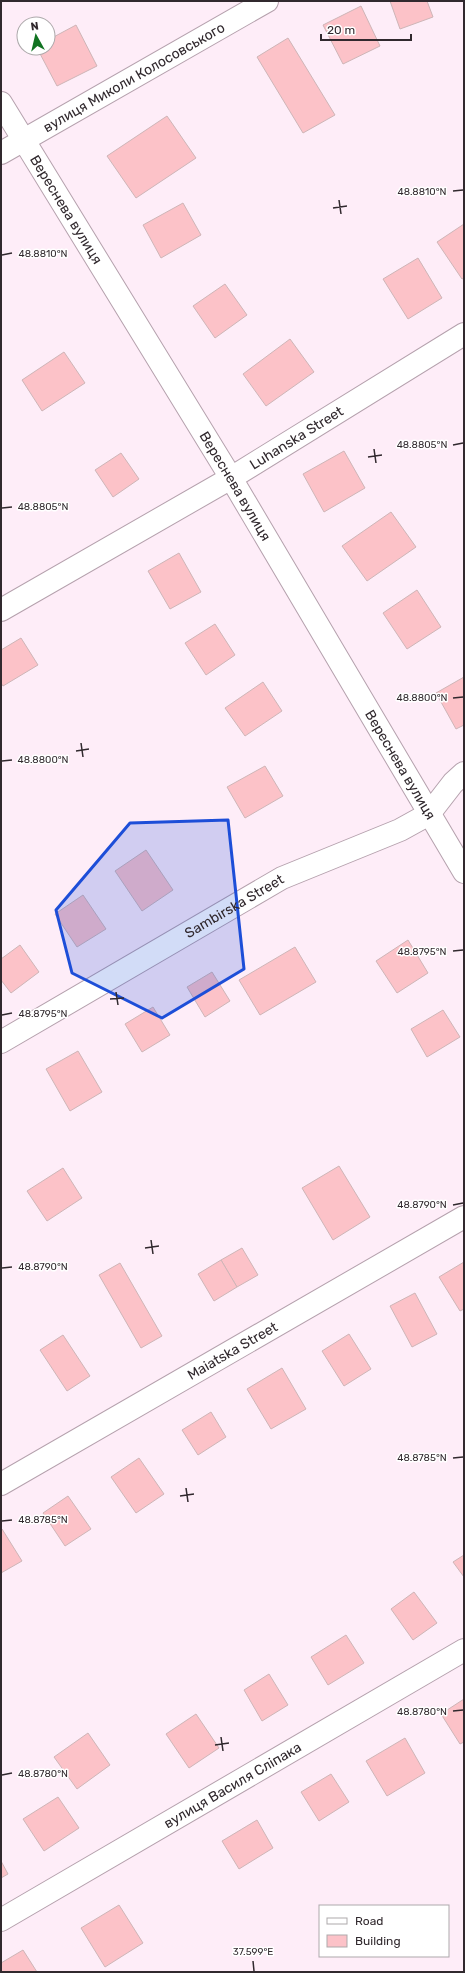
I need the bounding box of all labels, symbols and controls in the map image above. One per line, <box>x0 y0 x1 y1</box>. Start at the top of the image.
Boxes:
north arrow <box>16 16 56 56</box>
scale bar <box>321 16 411 42</box>
street label: вулиця Миколи Колосовського <box>40 18 228 136</box>
text: N <box>30 20 40 34</box>
text: 20 m <box>327 23 355 37</box>
street label: Вереснева вулиця <box>27 152 106 267</box>
text: 48.8810°N <box>397 186 447 198</box>
text: 48.8810°N <box>18 248 68 260</box>
street label: Luhanska Street <box>246 402 347 473</box>
street label: Вереснева вулиця <box>196 428 275 544</box>
text: 48.8805°N <box>397 439 447 451</box>
text: 48.8805°N <box>18 501 68 513</box>
text: 48.8800°N <box>396 692 448 704</box>
street label: Вереснева вулиця <box>362 707 440 823</box>
text: 48.8800°N <box>17 754 69 766</box>
street label: Sambirska Street <box>182 870 287 941</box>
text: 48.8795°N <box>397 946 447 958</box>
text: 48.8795°N <box>18 1008 68 1020</box>
text: 48.8790°N <box>397 1199 447 1211</box>
text: 48.8790°N <box>18 1261 68 1273</box>
street label: Maiatska Street <box>184 1318 281 1383</box>
text: 48.8785°N <box>397 1452 447 1464</box>
text: 48.8785°N <box>18 1514 68 1526</box>
text: 48.8780°N <box>397 1706 447 1718</box>
street label: вулиця Василя Сліпака <box>161 1738 304 1832</box>
text: 48.8780°N <box>18 1768 68 1780</box>
legend <box>319 1905 449 1957</box>
text: Road <box>355 1914 383 1928</box>
text: Building <box>355 1934 401 1948</box>
text: 37.599°E <box>233 1946 273 1958</box>

